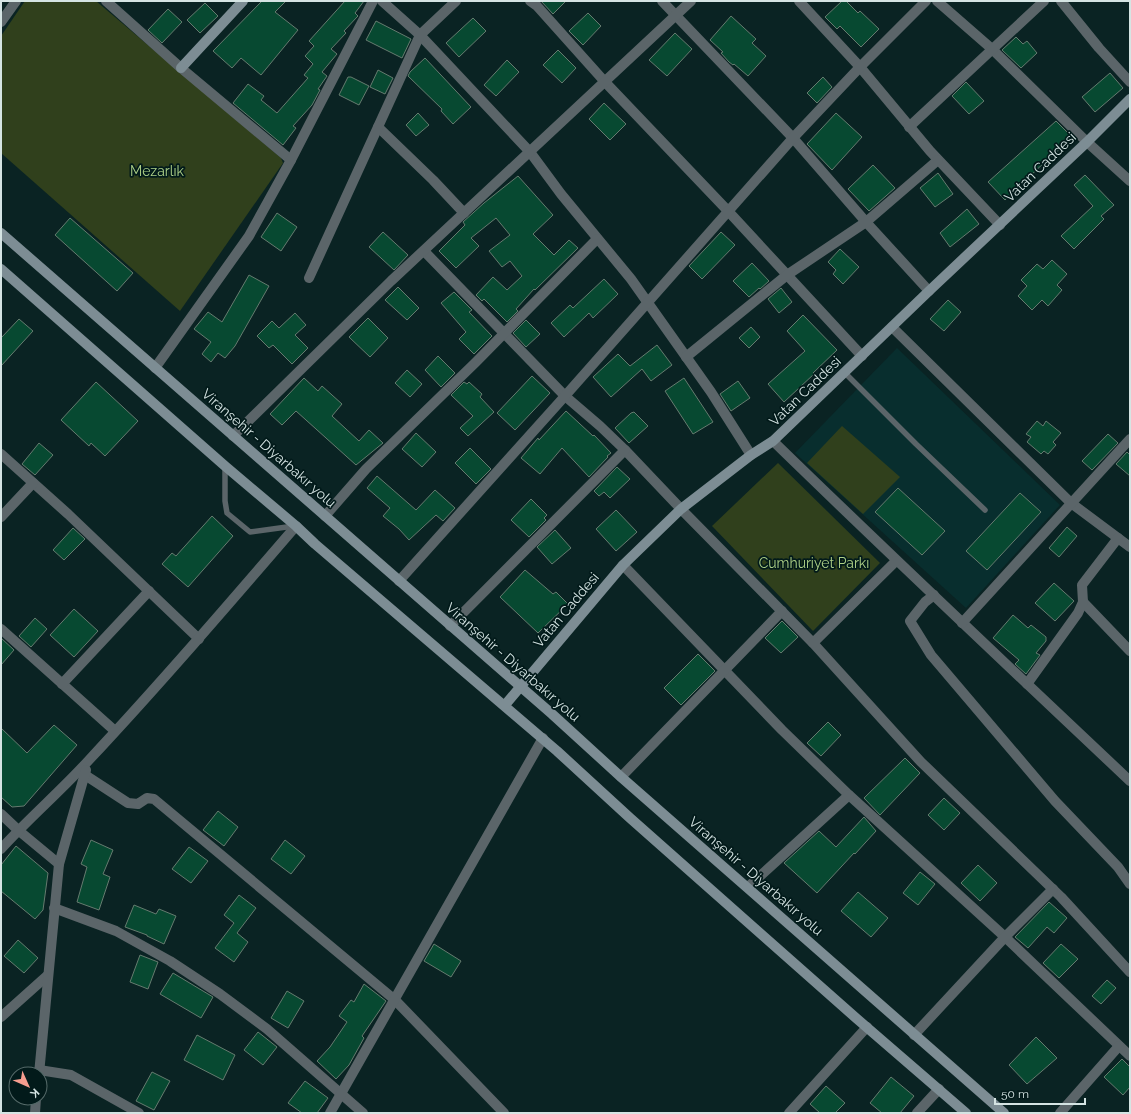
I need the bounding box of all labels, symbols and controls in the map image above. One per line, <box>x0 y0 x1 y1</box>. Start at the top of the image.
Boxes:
street label: Vatan Caddesi <box>1001 129 1079 205</box>
park label: Mezarlık <box>130 163 185 179</box>
street label: Vatan Caddesi <box>766 353 844 429</box>
street label: Viranşehir - Diyarbakır yolu <box>199 385 339 511</box>
park label: Cumhuriyet Parkı <box>759 555 869 571</box>
street label: Vatan Caddesi <box>530 569 602 651</box>
street label: Viranşehir - Diyarbakır yolu <box>443 599 583 725</box>
street label: Viranşehir - Diyarbakır yolu <box>686 813 826 939</box>
north arrow <box>8 1066 48 1106</box>
scale bar <box>995 1080 1085 1106</box>
text: K <box>27 1086 42 1100</box>
text: 50 m <box>1001 1087 1029 1101</box>

